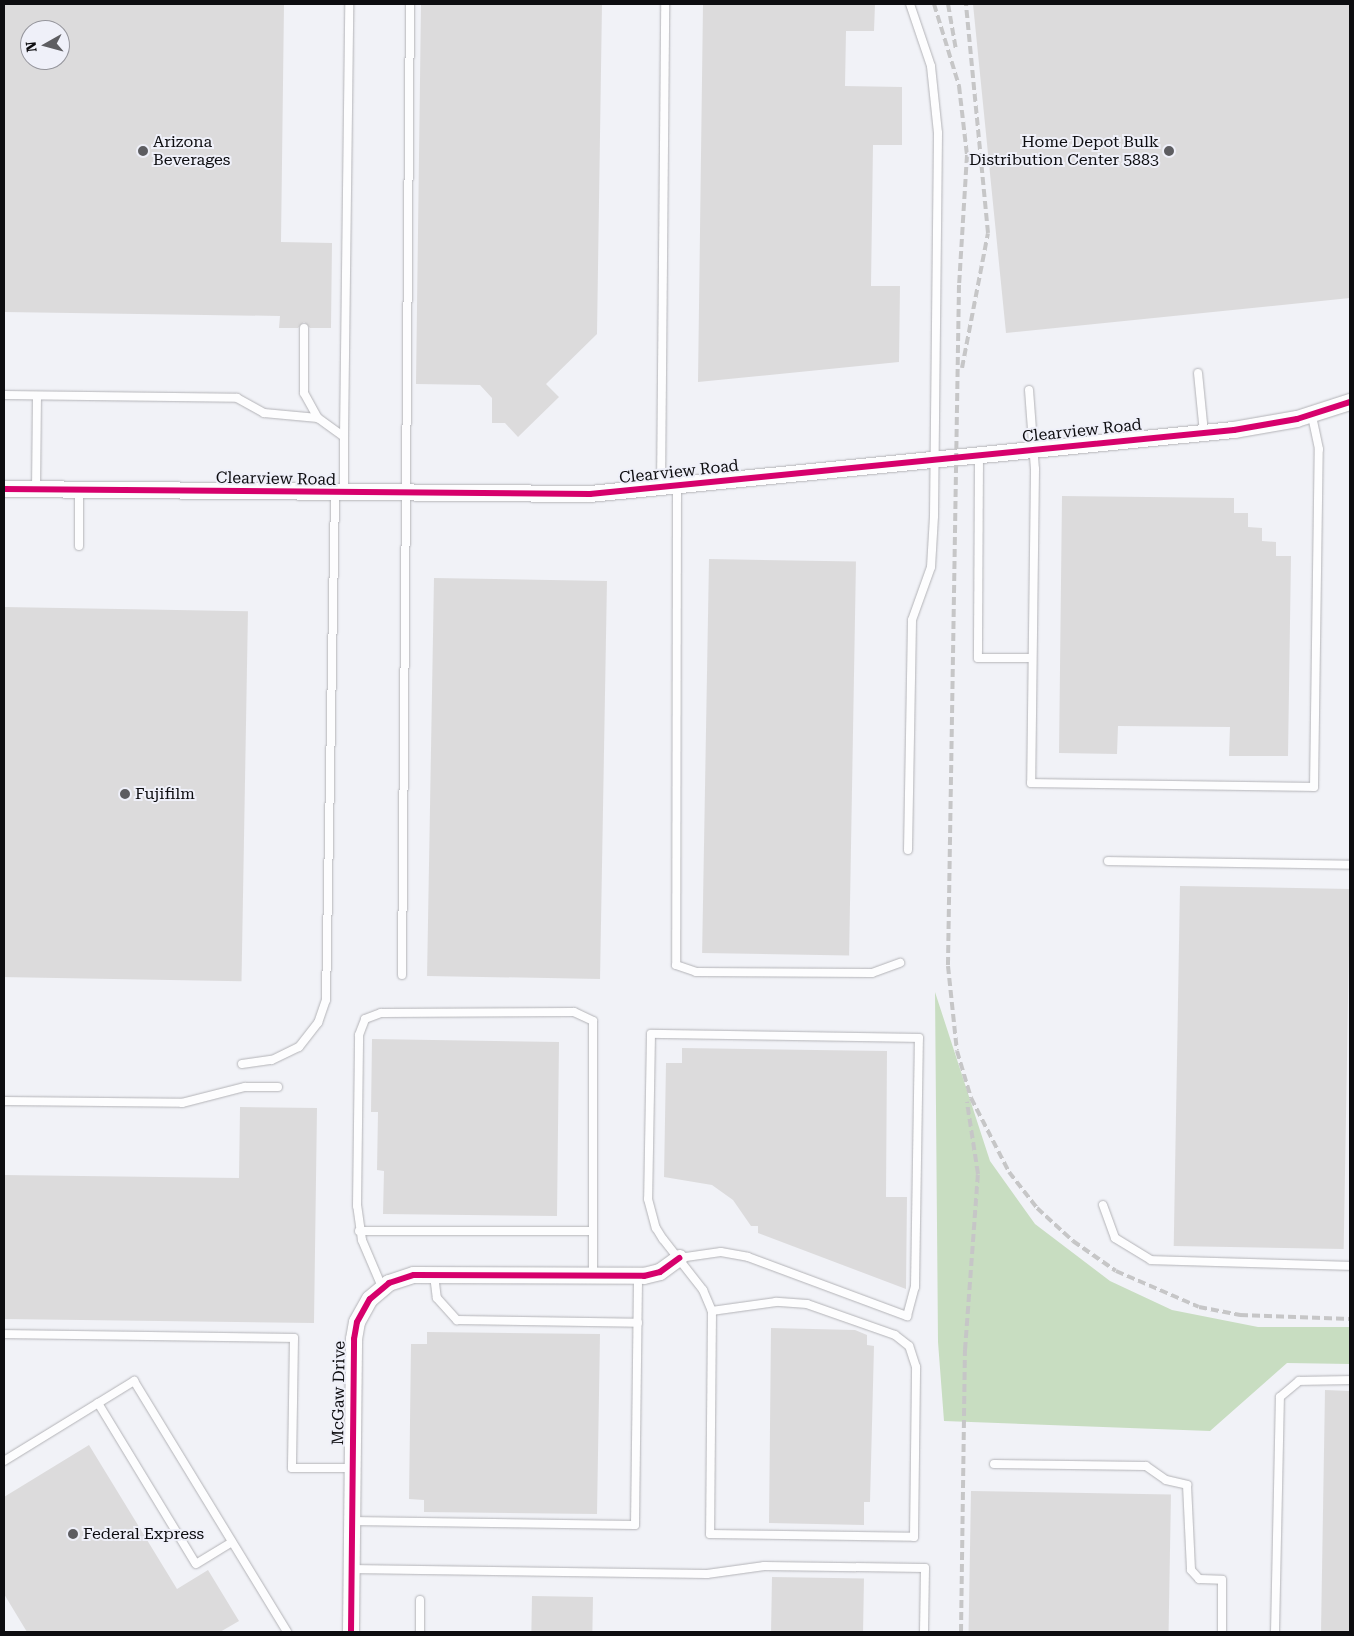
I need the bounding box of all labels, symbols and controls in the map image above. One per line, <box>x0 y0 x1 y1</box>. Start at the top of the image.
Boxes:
north arrow <box>20 20 70 70</box>
text: N <box>23 40 40 53</box>
place label: Arizona Beverages <box>153 132 230 170</box>
place label: Home Depot Bulk Distribution Center 5883 <box>969 132 1159 170</box>
marker: Arizona Beverages <box>137 145 149 157</box>
marker: Home Depot Bulk Distribution Center 5883 <box>1163 145 1175 157</box>
street label: Clearview Road <box>1021 415 1143 447</box>
street label: Clearview Road <box>618 456 740 488</box>
street label: Clearview Road <box>216 468 336 490</box>
place label: Fujifilm <box>135 784 195 804</box>
marker: Fujifilm <box>119 788 131 800</box>
street label: McGaw Drive <box>328 1341 350 1445</box>
place label: Federal Express <box>83 1524 204 1544</box>
marker: Federal Express <box>67 1528 79 1540</box>

